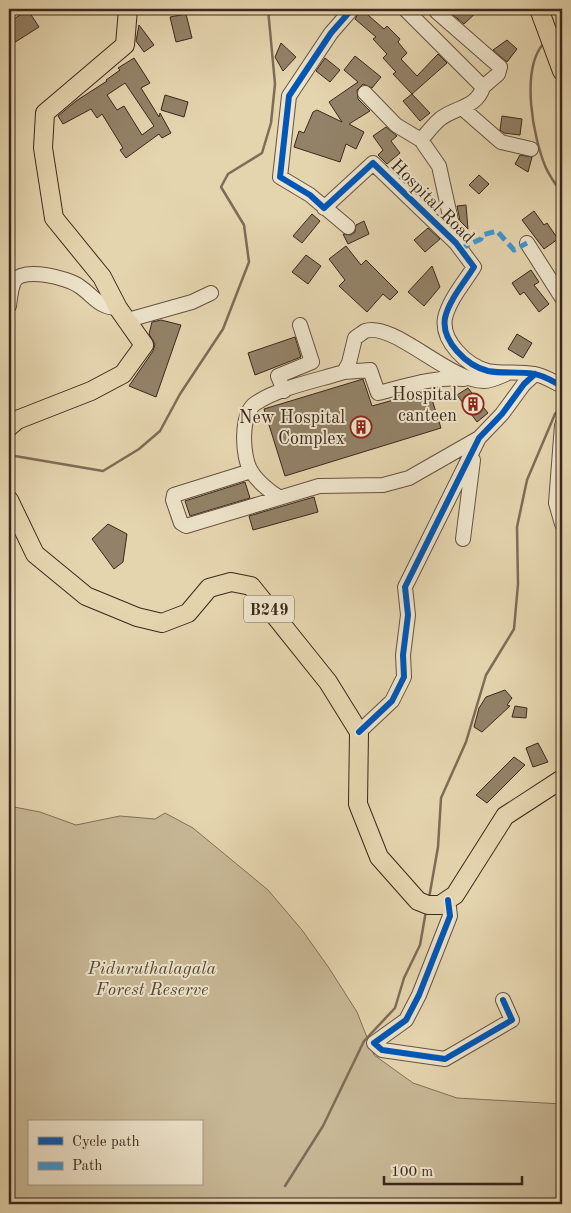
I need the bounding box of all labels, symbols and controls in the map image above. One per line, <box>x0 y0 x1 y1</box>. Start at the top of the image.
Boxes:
street label: Hospital Road <box>387 156 478 247</box>
place label: Hospital canteen <box>392 386 457 425</box>
building icon: Hospital canteen <box>461 392 485 416</box>
place label: New Hospital Complex <box>239 409 345 448</box>
building icon: New Hospital Complex <box>349 415 373 439</box>
road number: B249 <box>244 596 294 622</box>
park label: Piduruthalagala Forest Reserve <box>87 960 216 999</box>
legend <box>28 1120 202 1186</box>
text: Cycle path <box>72 1135 140 1150</box>
scale bar <box>384 1153 521 1185</box>
text: Path <box>72 1159 102 1174</box>
text: 100 m <box>391 1165 433 1180</box>

